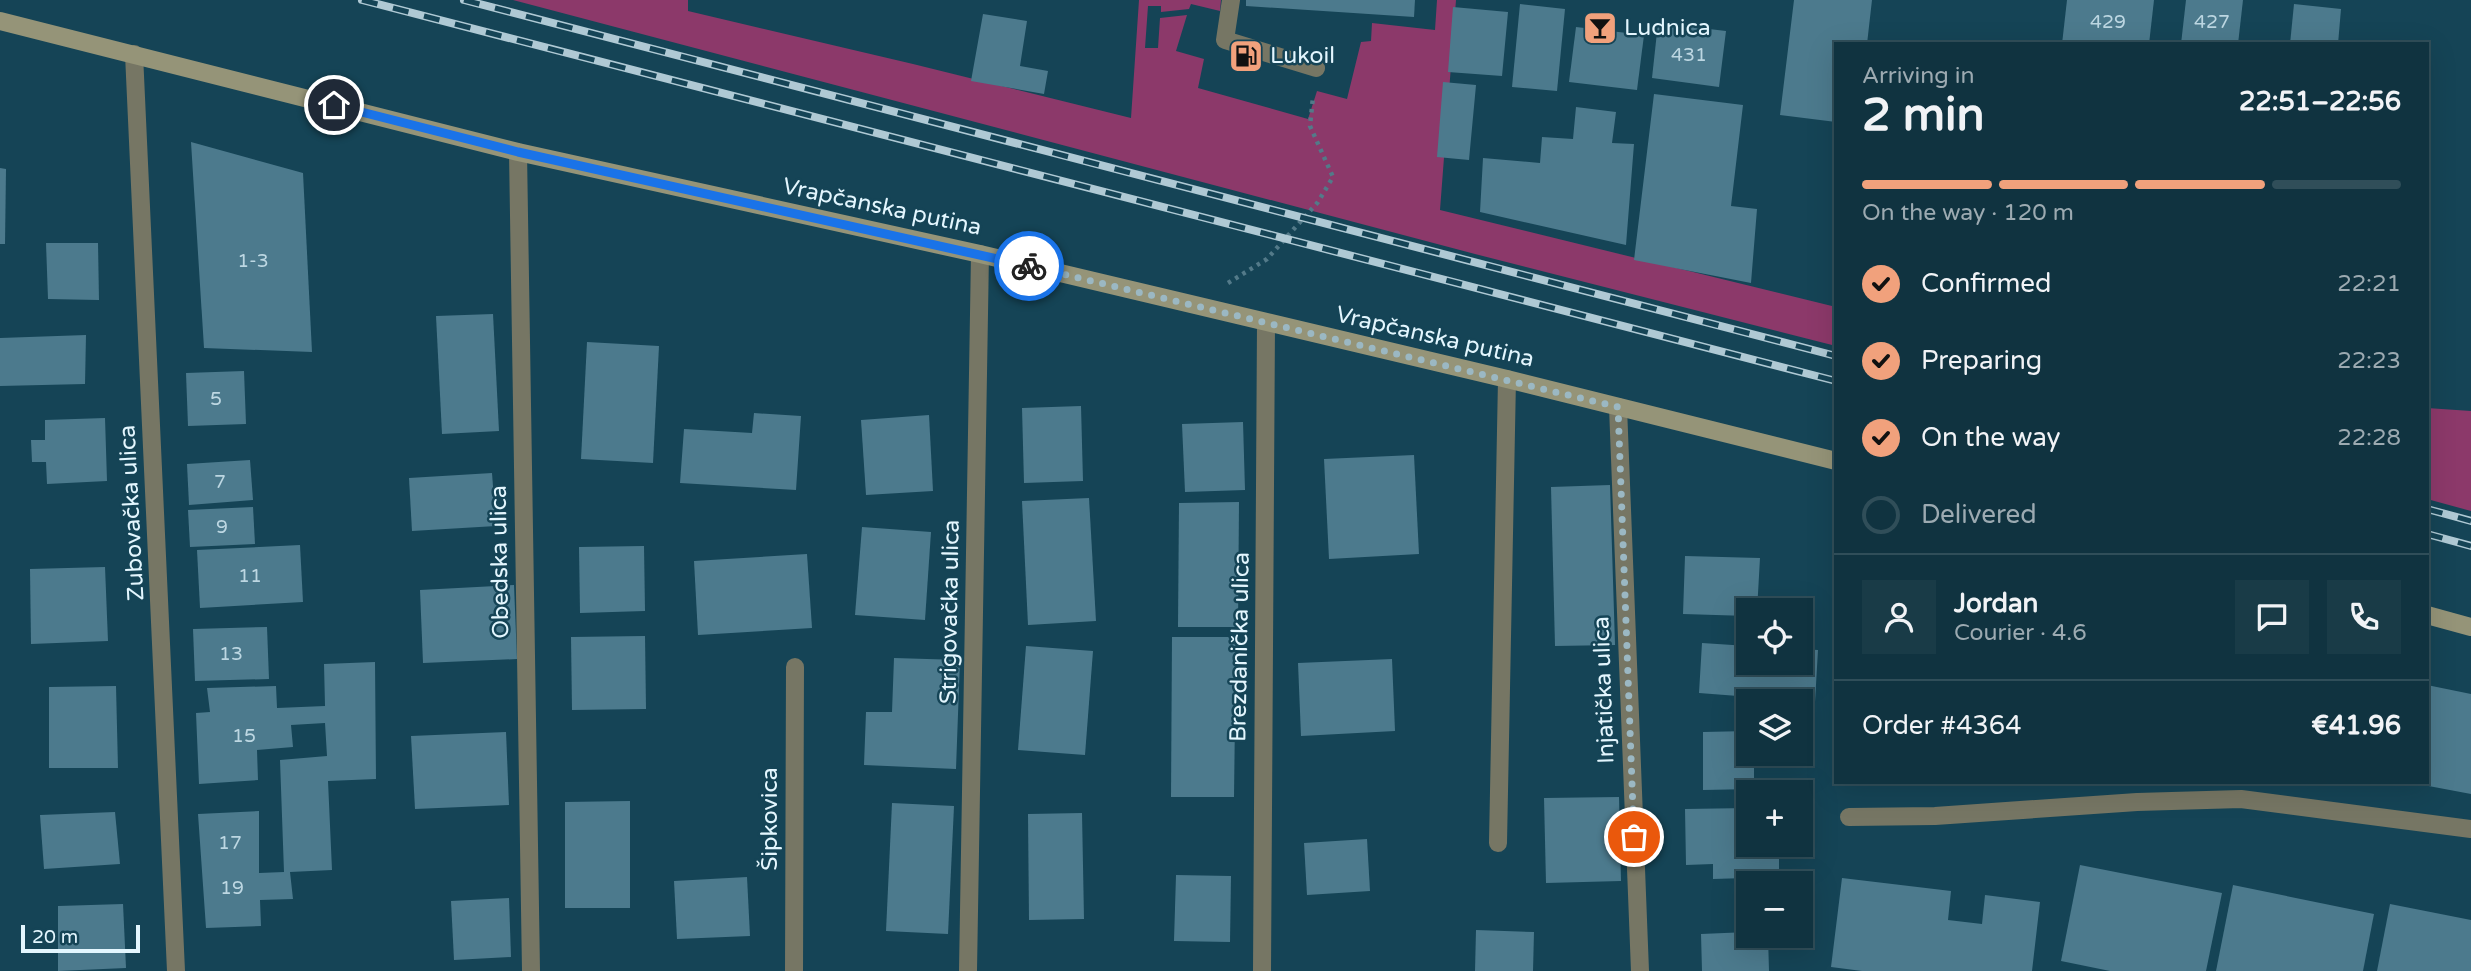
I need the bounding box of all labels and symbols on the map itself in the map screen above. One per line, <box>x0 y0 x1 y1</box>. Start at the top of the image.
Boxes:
bar icon: Ludnica <box>1581 9 1619 47</box>
house number: 429 <box>2090 11 2126 33</box>
house number: 427 <box>2194 11 2230 33</box>
place label: Ludnica <box>1624 14 1711 42</box>
fuel station icon: Lukoil <box>1227 37 1265 75</box>
place label: Lukoil <box>1270 42 1335 70</box>
house number: 431 <box>1671 44 1707 66</box>
pin <box>304 75 364 135</box>
street label: Vrapčanska putina <box>780 172 984 242</box>
courier <box>994 231 1064 301</box>
house number: 1-3 <box>237 250 269 272</box>
street label: Vrapčanska putina <box>1333 301 1537 373</box>
house number: 5 <box>210 388 222 410</box>
street label: Zubovačka ulica <box>113 424 151 602</box>
house number: 7 <box>214 471 226 493</box>
street label: Obedska ulica <box>485 485 515 639</box>
house number: 9 <box>216 516 228 538</box>
street label: Strigovačka ulica <box>934 520 966 704</box>
street label: Brezdanička ulica <box>1224 552 1256 742</box>
house number: 11 <box>238 565 262 587</box>
street label: Injatička ulica <box>1587 616 1621 764</box>
house number: 13 <box>219 643 243 665</box>
house number: 15 <box>232 725 256 747</box>
street label: Šipkovica <box>756 767 784 871</box>
pin <box>1604 807 1664 867</box>
house number: 17 <box>218 832 242 854</box>
house number: 19 <box>220 877 244 899</box>
scale bar <box>21 922 140 954</box>

